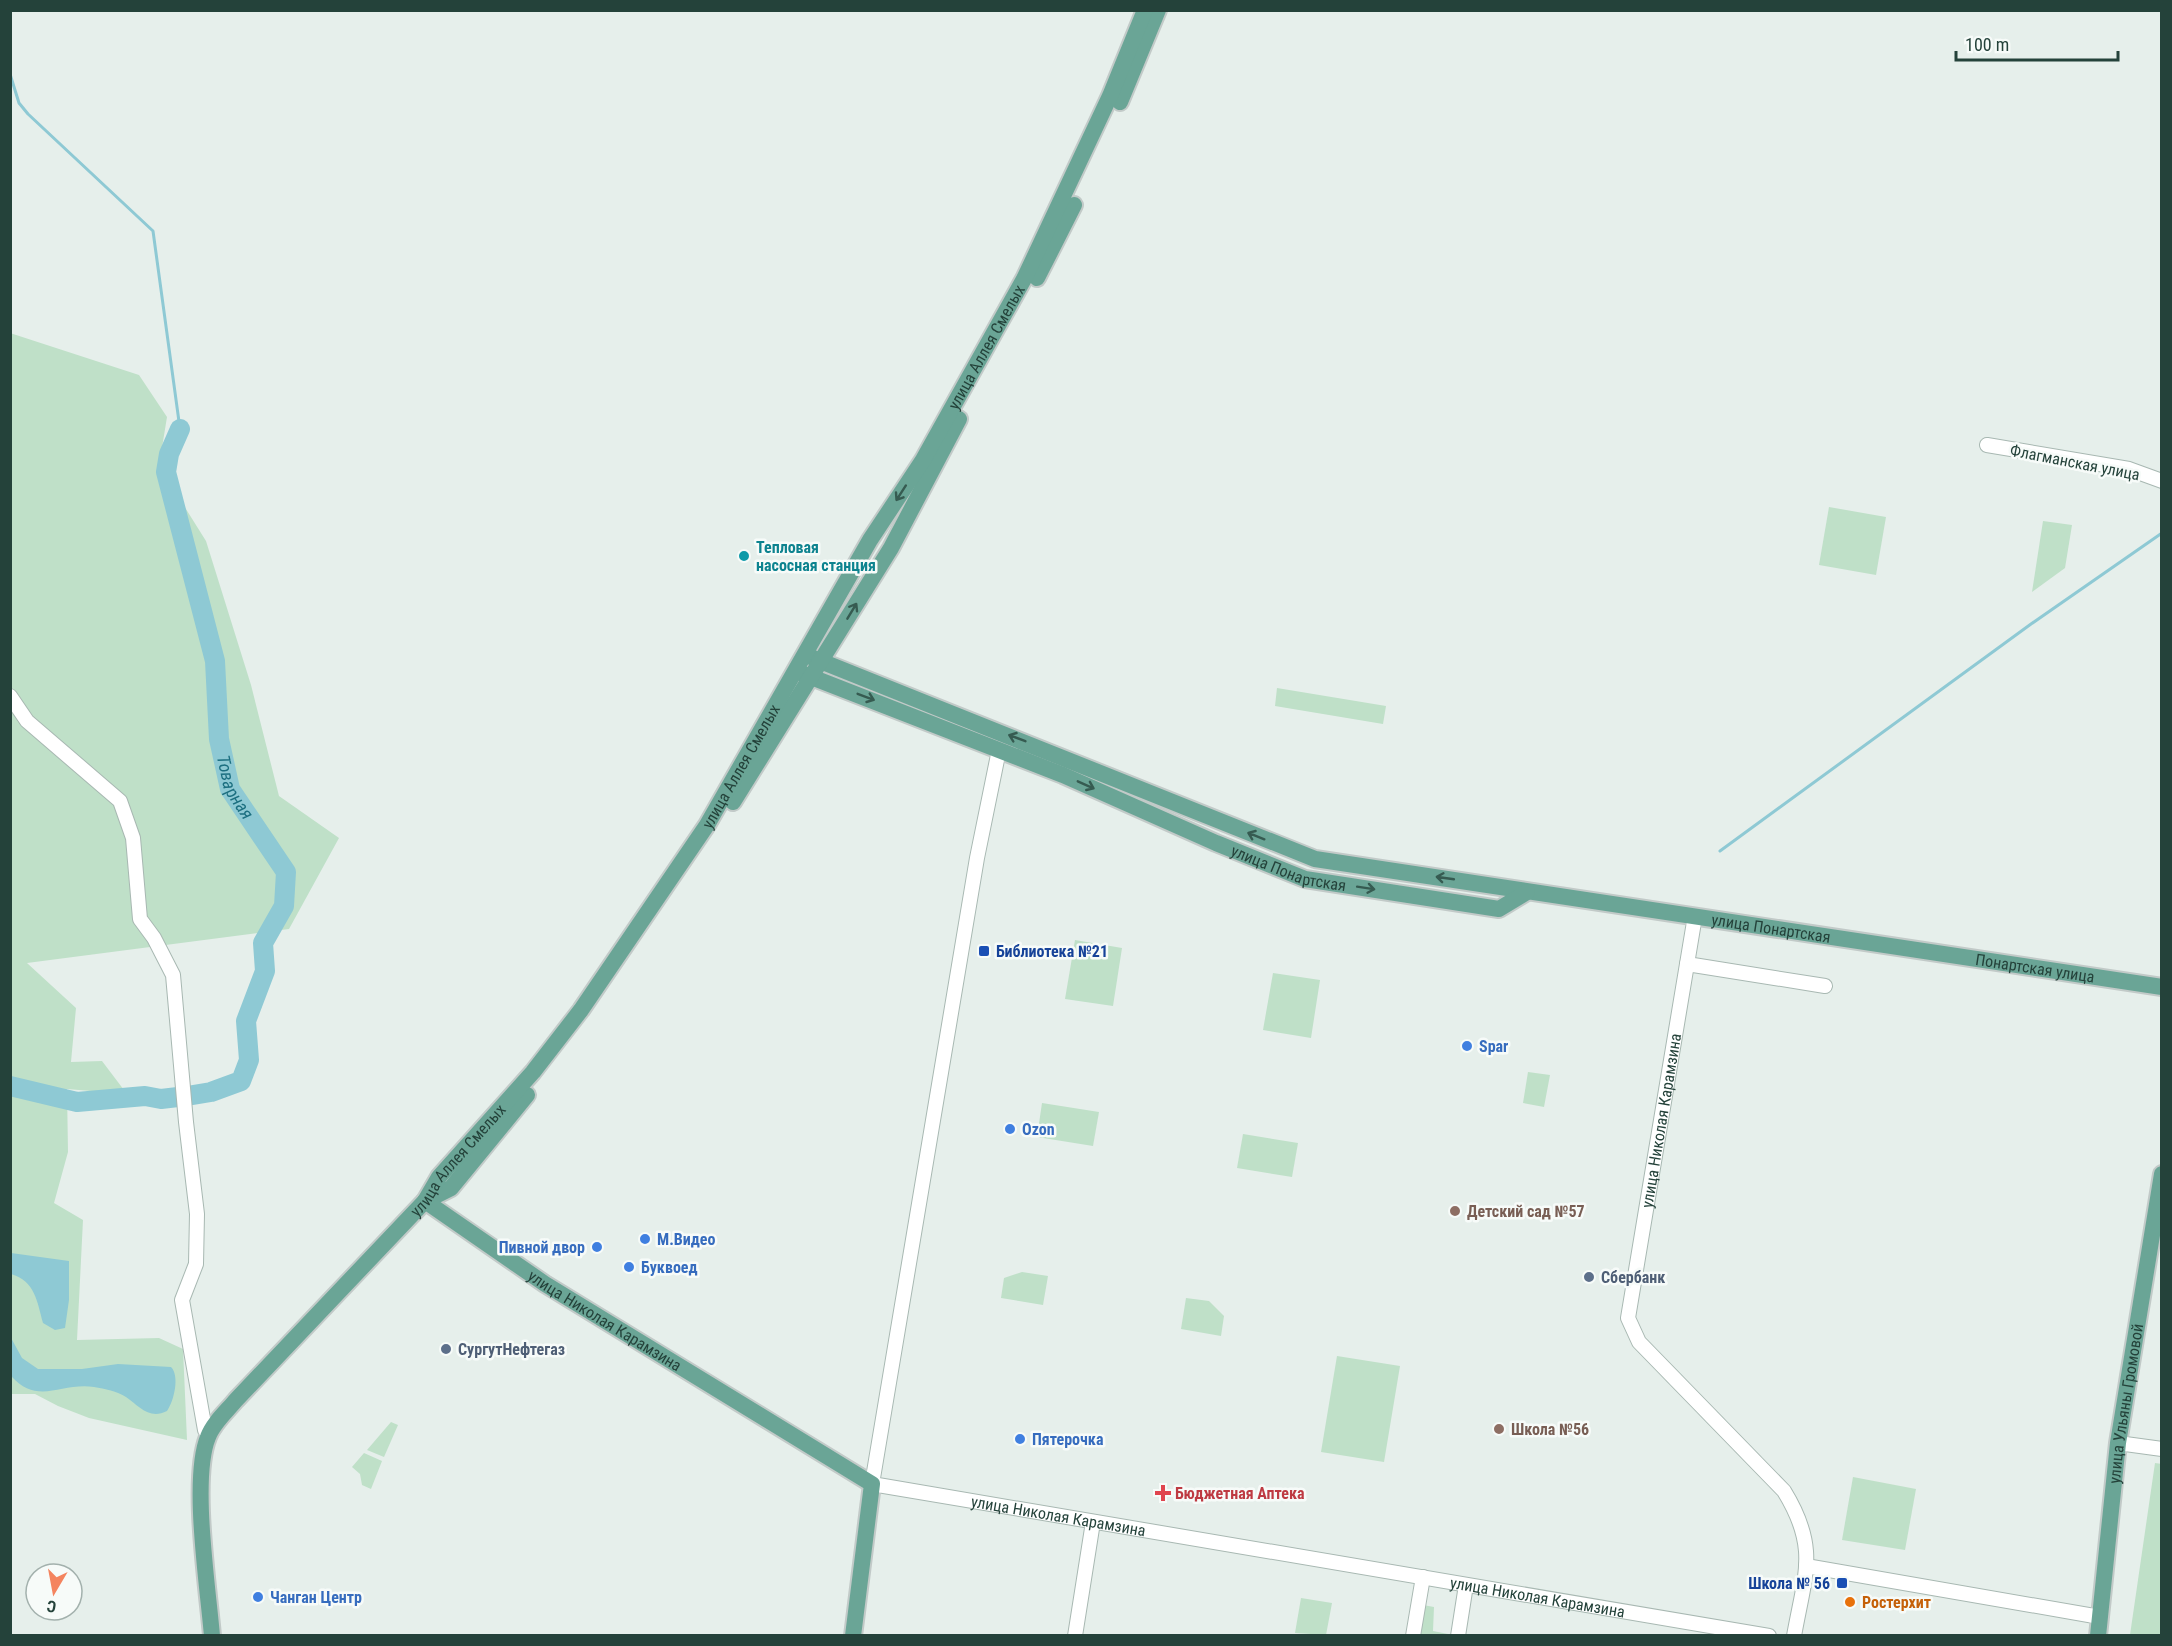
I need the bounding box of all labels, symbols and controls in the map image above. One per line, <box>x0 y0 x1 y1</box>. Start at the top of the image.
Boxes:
scale bar <box>1956 24 2118 62</box>
text: 100 m <box>1965 34 2009 55</box>
street label: улица Аллея Смелых <box>944 281 1029 413</box>
street label: Флагманская улица <box>2009 441 2141 484</box>
one-way arrow <box>895 484 907 501</box>
place label: Тепловая насосная станция <box>756 538 876 575</box>
marker: Тепловая насосная станция <box>737 549 751 563</box>
one-way arrow <box>846 603 858 620</box>
one-way arrow <box>856 692 875 703</box>
street label: улица Аллея Смелых <box>698 701 784 832</box>
one-way arrow <box>1008 732 1027 743</box>
water label: Товарная <box>213 753 258 823</box>
one-way arrow <box>1076 780 1094 792</box>
one-way arrow <box>1247 830 1266 841</box>
street label: улица Понартская <box>1228 841 1347 895</box>
one-way arrow <box>1436 873 1455 884</box>
one-way arrow <box>1356 883 1375 894</box>
street label: улица Понартская <box>1710 910 1832 947</box>
place label: Библиотека №21 <box>996 942 1108 961</box>
marker: Библиотека №21 <box>977 944 991 958</box>
street label: Понартская улица <box>1974 950 2096 987</box>
street label: улица Николая Карамзина <box>1637 1032 1685 1209</box>
place label: Spar <box>1479 1037 1508 1056</box>
marker: Spar <box>1460 1039 1474 1053</box>
street label: улица Аллея Смелых <box>406 1100 510 1221</box>
place label: Ozon <box>1022 1120 1055 1139</box>
marker: Ozon <box>1003 1122 1017 1136</box>
place label: Детский сад №57 <box>1467 1202 1585 1221</box>
marker: Детский сад №57 <box>1448 1204 1462 1218</box>
place label: M.Видео <box>657 1230 715 1249</box>
marker: M.Видео <box>638 1232 652 1246</box>
place label: Пивной двор <box>499 1238 585 1257</box>
marker: Пивной двор <box>590 1240 604 1254</box>
place label: Буквоед <box>641 1258 698 1277</box>
marker: Буквоед <box>622 1260 636 1274</box>
street label: улица Николая Карамзина <box>524 1266 685 1375</box>
place label: Сбербанк <box>1601 1268 1665 1287</box>
marker: Сбербанк <box>1582 1270 1596 1284</box>
street label: улица Ульяны Громовой <box>2105 1322 2147 1485</box>
place label: СургутНефтегаз <box>458 1340 565 1359</box>
marker: СургутНефтегаз <box>439 1342 453 1356</box>
place label: Школа №56 <box>1511 1420 1589 1439</box>
marker: Школа №56 <box>1492 1422 1506 1436</box>
place label: Пятерочка <box>1032 1430 1104 1449</box>
marker: Пятерочка <box>1013 1432 1027 1446</box>
place label: Бюджетная Аптека <box>1175 1484 1305 1503</box>
marker: Бюджетная Аптека <box>1156 1486 1170 1500</box>
street label: улица Николая Карамзина <box>970 1492 1147 1540</box>
north arrow <box>24 1562 84 1622</box>
street label: улица Николая Карамзина <box>1449 1573 1626 1621</box>
place label: Школа № 56 <box>1748 1574 1830 1593</box>
marker: Школа № 56 <box>1835 1576 1849 1590</box>
place label: Чанган Центр <box>270 1588 362 1607</box>
marker: Чанган Центр <box>251 1590 265 1604</box>
place label: Ростерхит <box>1862 1593 1931 1612</box>
marker: Ростерхит <box>1843 1595 1857 1609</box>
text: С <box>45 1596 58 1616</box>

